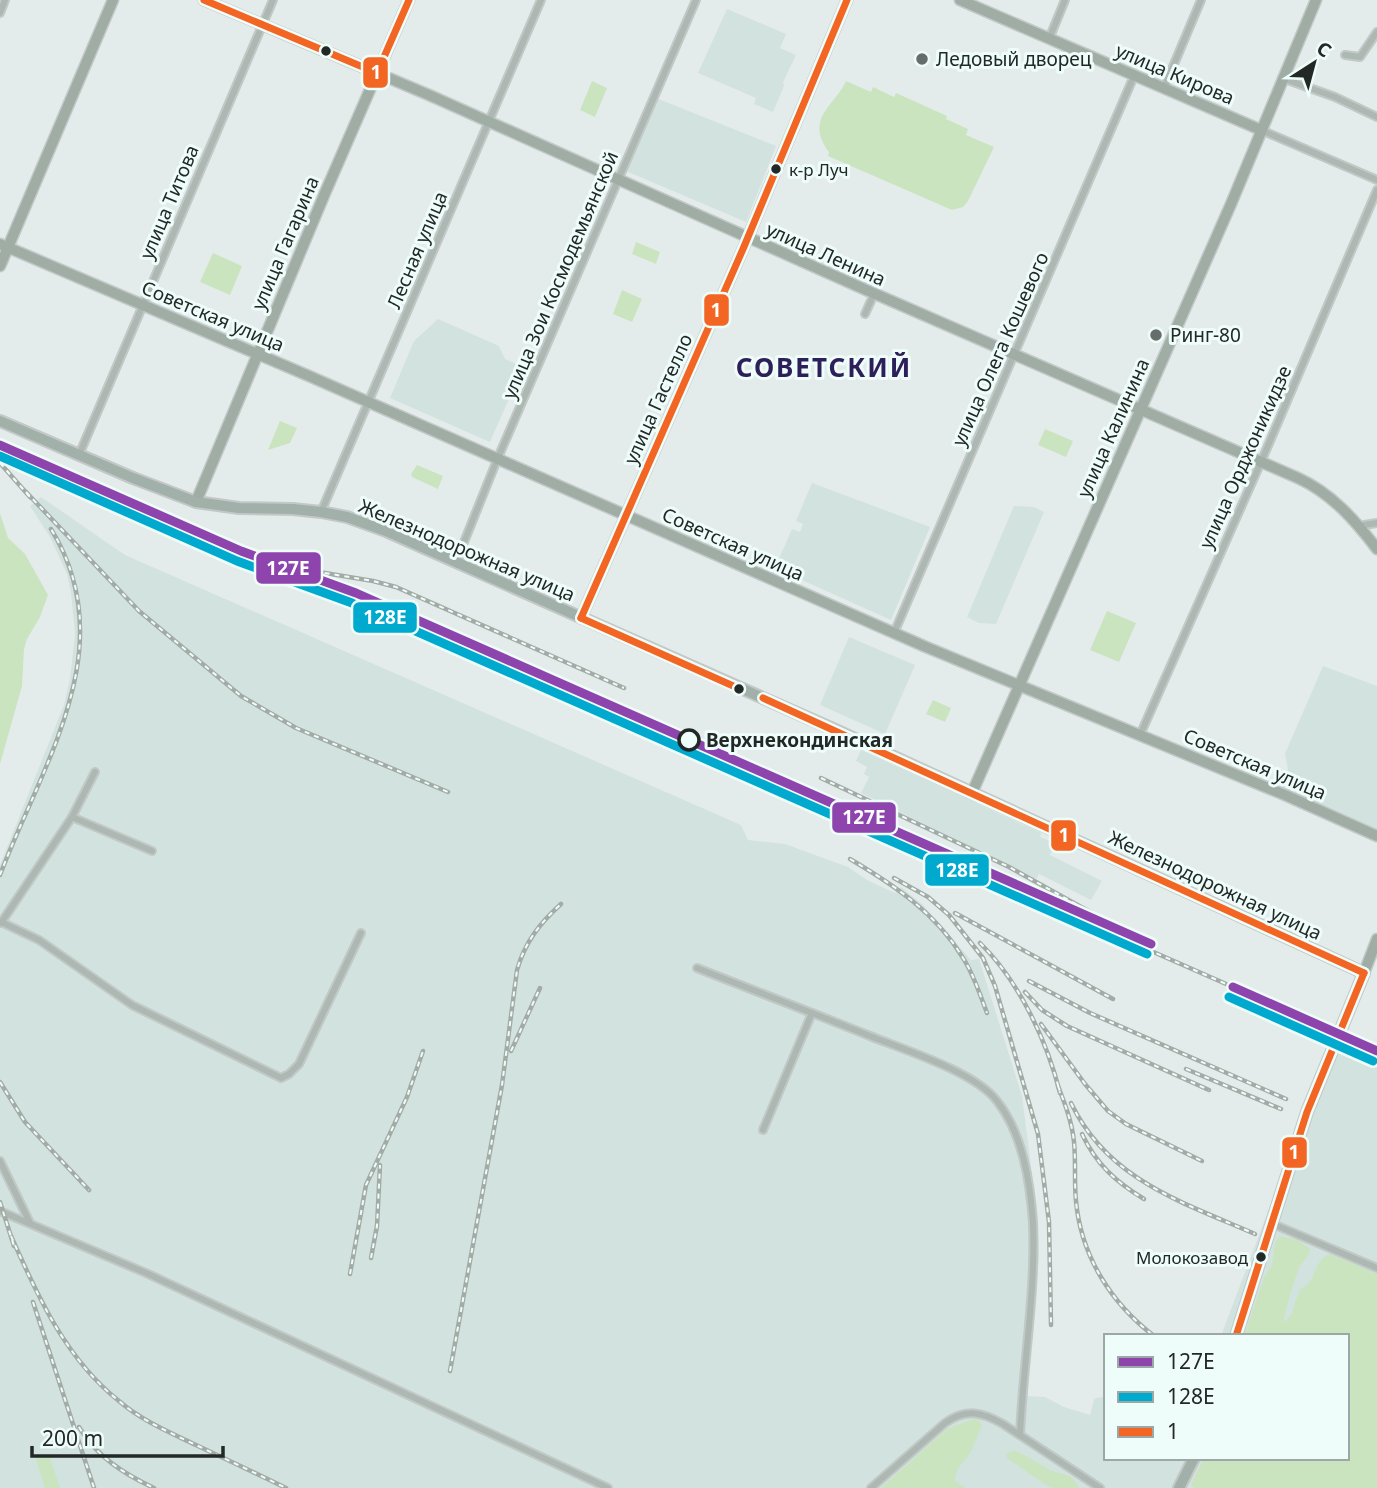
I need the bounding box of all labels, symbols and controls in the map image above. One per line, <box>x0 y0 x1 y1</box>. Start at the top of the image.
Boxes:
north arrow <box>1279 28 1349 98</box>
text: С <box>1311 35 1337 63</box>
street label: улица Кирова <box>1112 37 1238 111</box>
unlabelled marker <box>319 44 333 58</box>
place label: Ледовый дворец <box>936 46 1092 72</box>
marker: Ледовый дворец <box>914 51 930 67</box>
line badge: 1 <box>362 56 389 89</box>
text: 1 <box>371 59 381 85</box>
street label: улица Титова <box>133 141 205 263</box>
street label: улица Зои Космодемьянской <box>496 147 624 403</box>
place label: к-р Луч <box>789 158 849 181</box>
marker: к-р Луч <box>769 162 783 176</box>
street label: улица Гагарина <box>245 172 325 314</box>
street label: Лесная улица <box>381 187 453 313</box>
street label: улица Ленина <box>762 216 890 292</box>
street label: улица Олега Кошевого <box>945 248 1055 450</box>
street label: Советская улица <box>138 274 288 358</box>
line badge: 1 <box>703 293 730 327</box>
text: 1 <box>711 297 721 323</box>
place label: Ринг-80 <box>1170 322 1241 348</box>
marker: Ринг-80 <box>1148 327 1164 343</box>
street label: улица Гастелло <box>618 330 698 468</box>
district label: СОВЕТСКИЙ <box>736 349 912 385</box>
street label: улица Калинина <box>1071 354 1155 502</box>
street label: улица Орджоникидзе <box>1193 361 1297 553</box>
street label: Железнодорожная улица <box>355 493 579 607</box>
street label: Советская улица <box>658 501 808 587</box>
line badge: 127Е <box>255 551 322 585</box>
text: 127Е <box>266 555 310 581</box>
line badge: 128Е <box>352 601 418 634</box>
text: 128Е <box>363 604 407 630</box>
unlabelled marker <box>732 682 746 696</box>
street label: Советская улица <box>1180 722 1330 806</box>
place label: Верхнекондинская <box>706 727 893 753</box>
marker: Верхнекондинская <box>678 729 700 751</box>
line badge: 127Е <box>831 801 897 834</box>
text: 127Е <box>842 804 886 830</box>
line badge: 1 <box>1050 819 1077 852</box>
text: 1 <box>1059 822 1069 848</box>
street label: Железнодорожная улица <box>1104 824 1326 946</box>
line badge: 128Е <box>924 853 990 887</box>
text: 128Е <box>935 857 979 883</box>
line badge: 1 <box>1281 1136 1308 1169</box>
text: 1 <box>1289 1139 1299 1165</box>
place label: Молокозавод <box>1136 1246 1249 1269</box>
marker: Молокозавод <box>1254 1250 1268 1264</box>
legend <box>1104 1334 1349 1460</box>
text: 127Е <box>1167 1347 1215 1375</box>
text: 128Е <box>1167 1382 1215 1410</box>
scale bar <box>32 1414 222 1458</box>
text: 1 <box>1167 1417 1179 1445</box>
text: 200 m <box>42 1424 103 1452</box>

